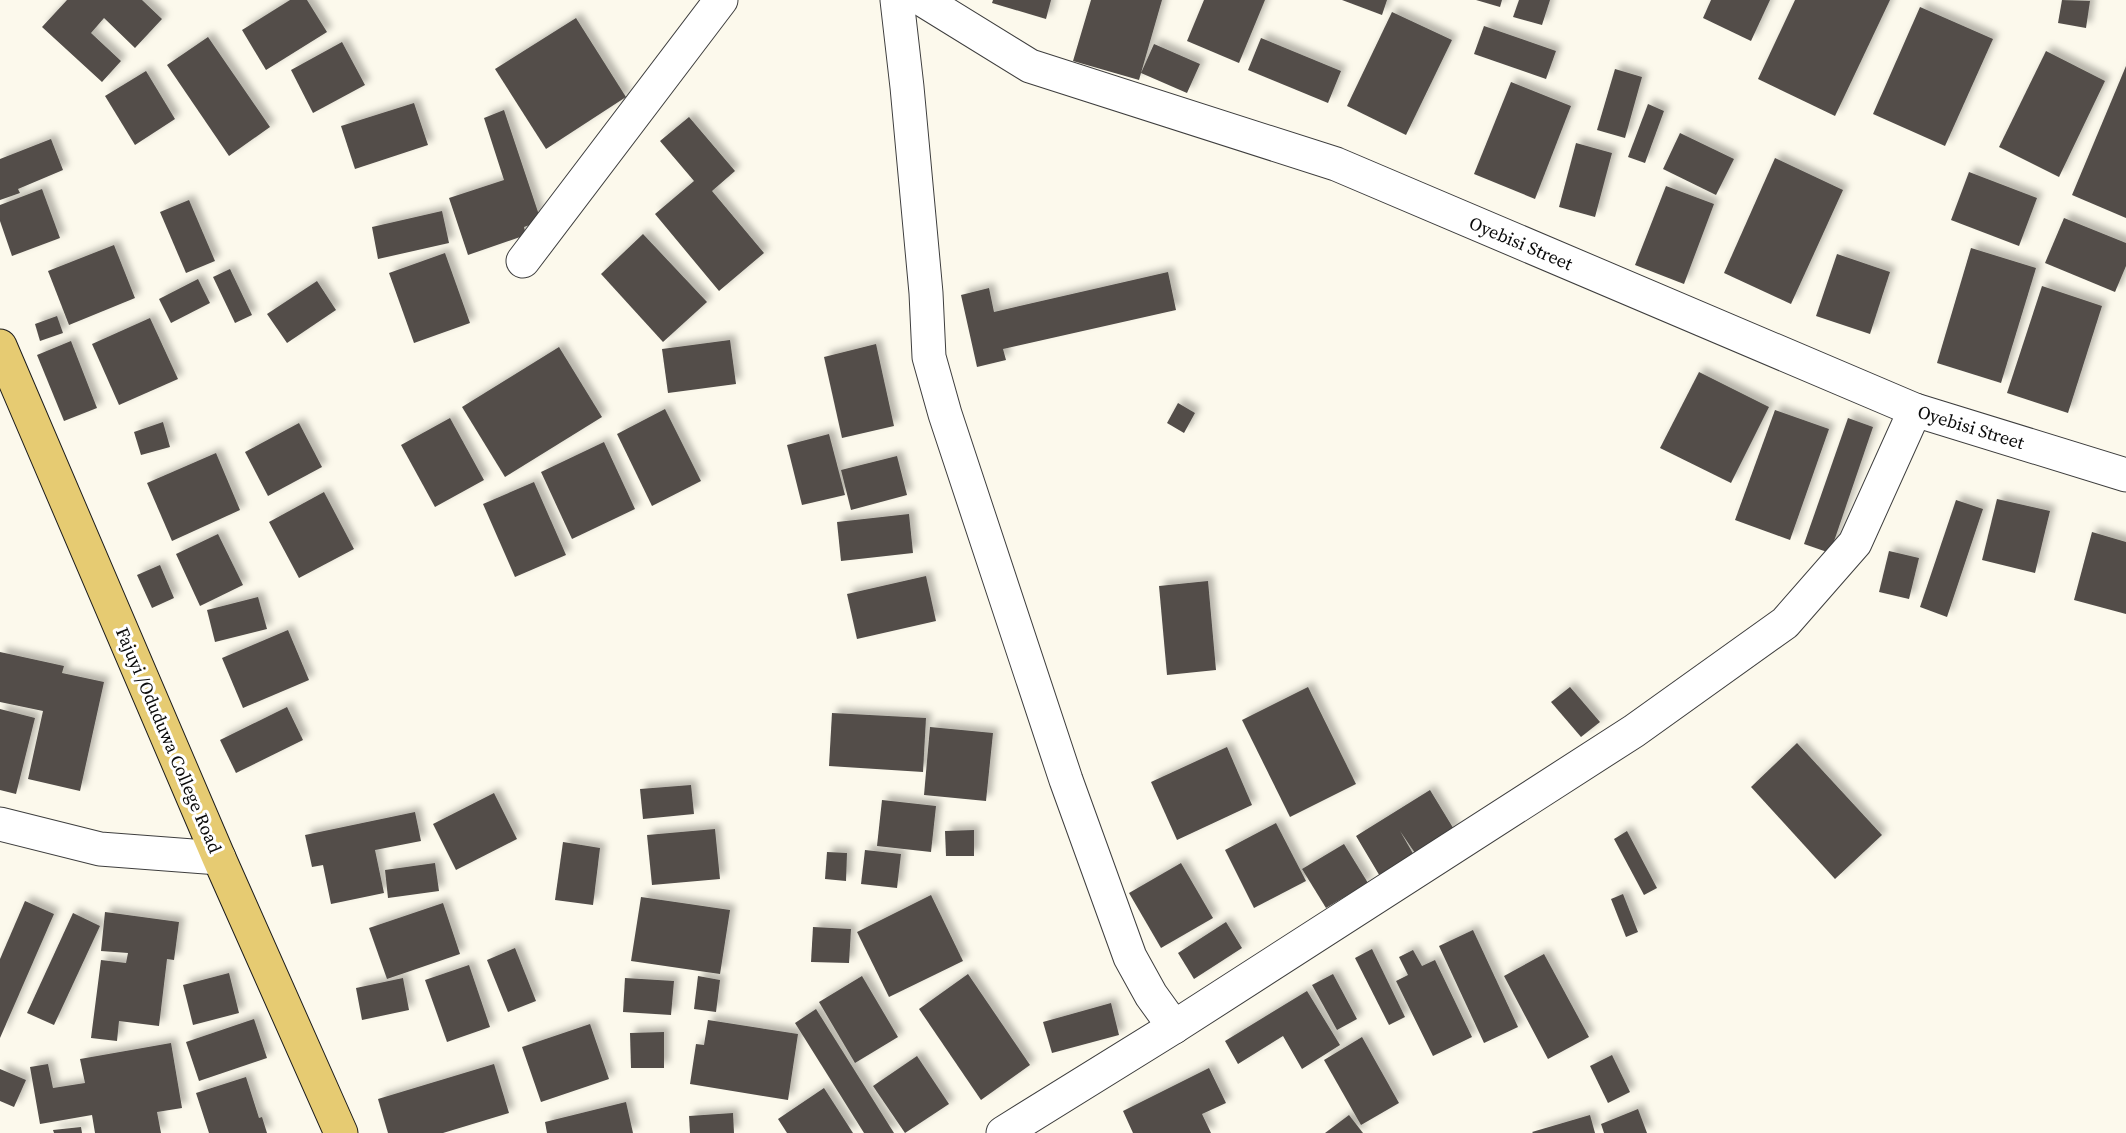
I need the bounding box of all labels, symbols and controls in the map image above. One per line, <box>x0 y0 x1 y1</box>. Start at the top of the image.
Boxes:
street label: Oyebisi Street <box>1465 210 1577 276</box>
street label: Oyebisi Street <box>1915 399 2028 455</box>
street label: Fajuyi /Oduduwa College Road <box>110 623 228 857</box>

